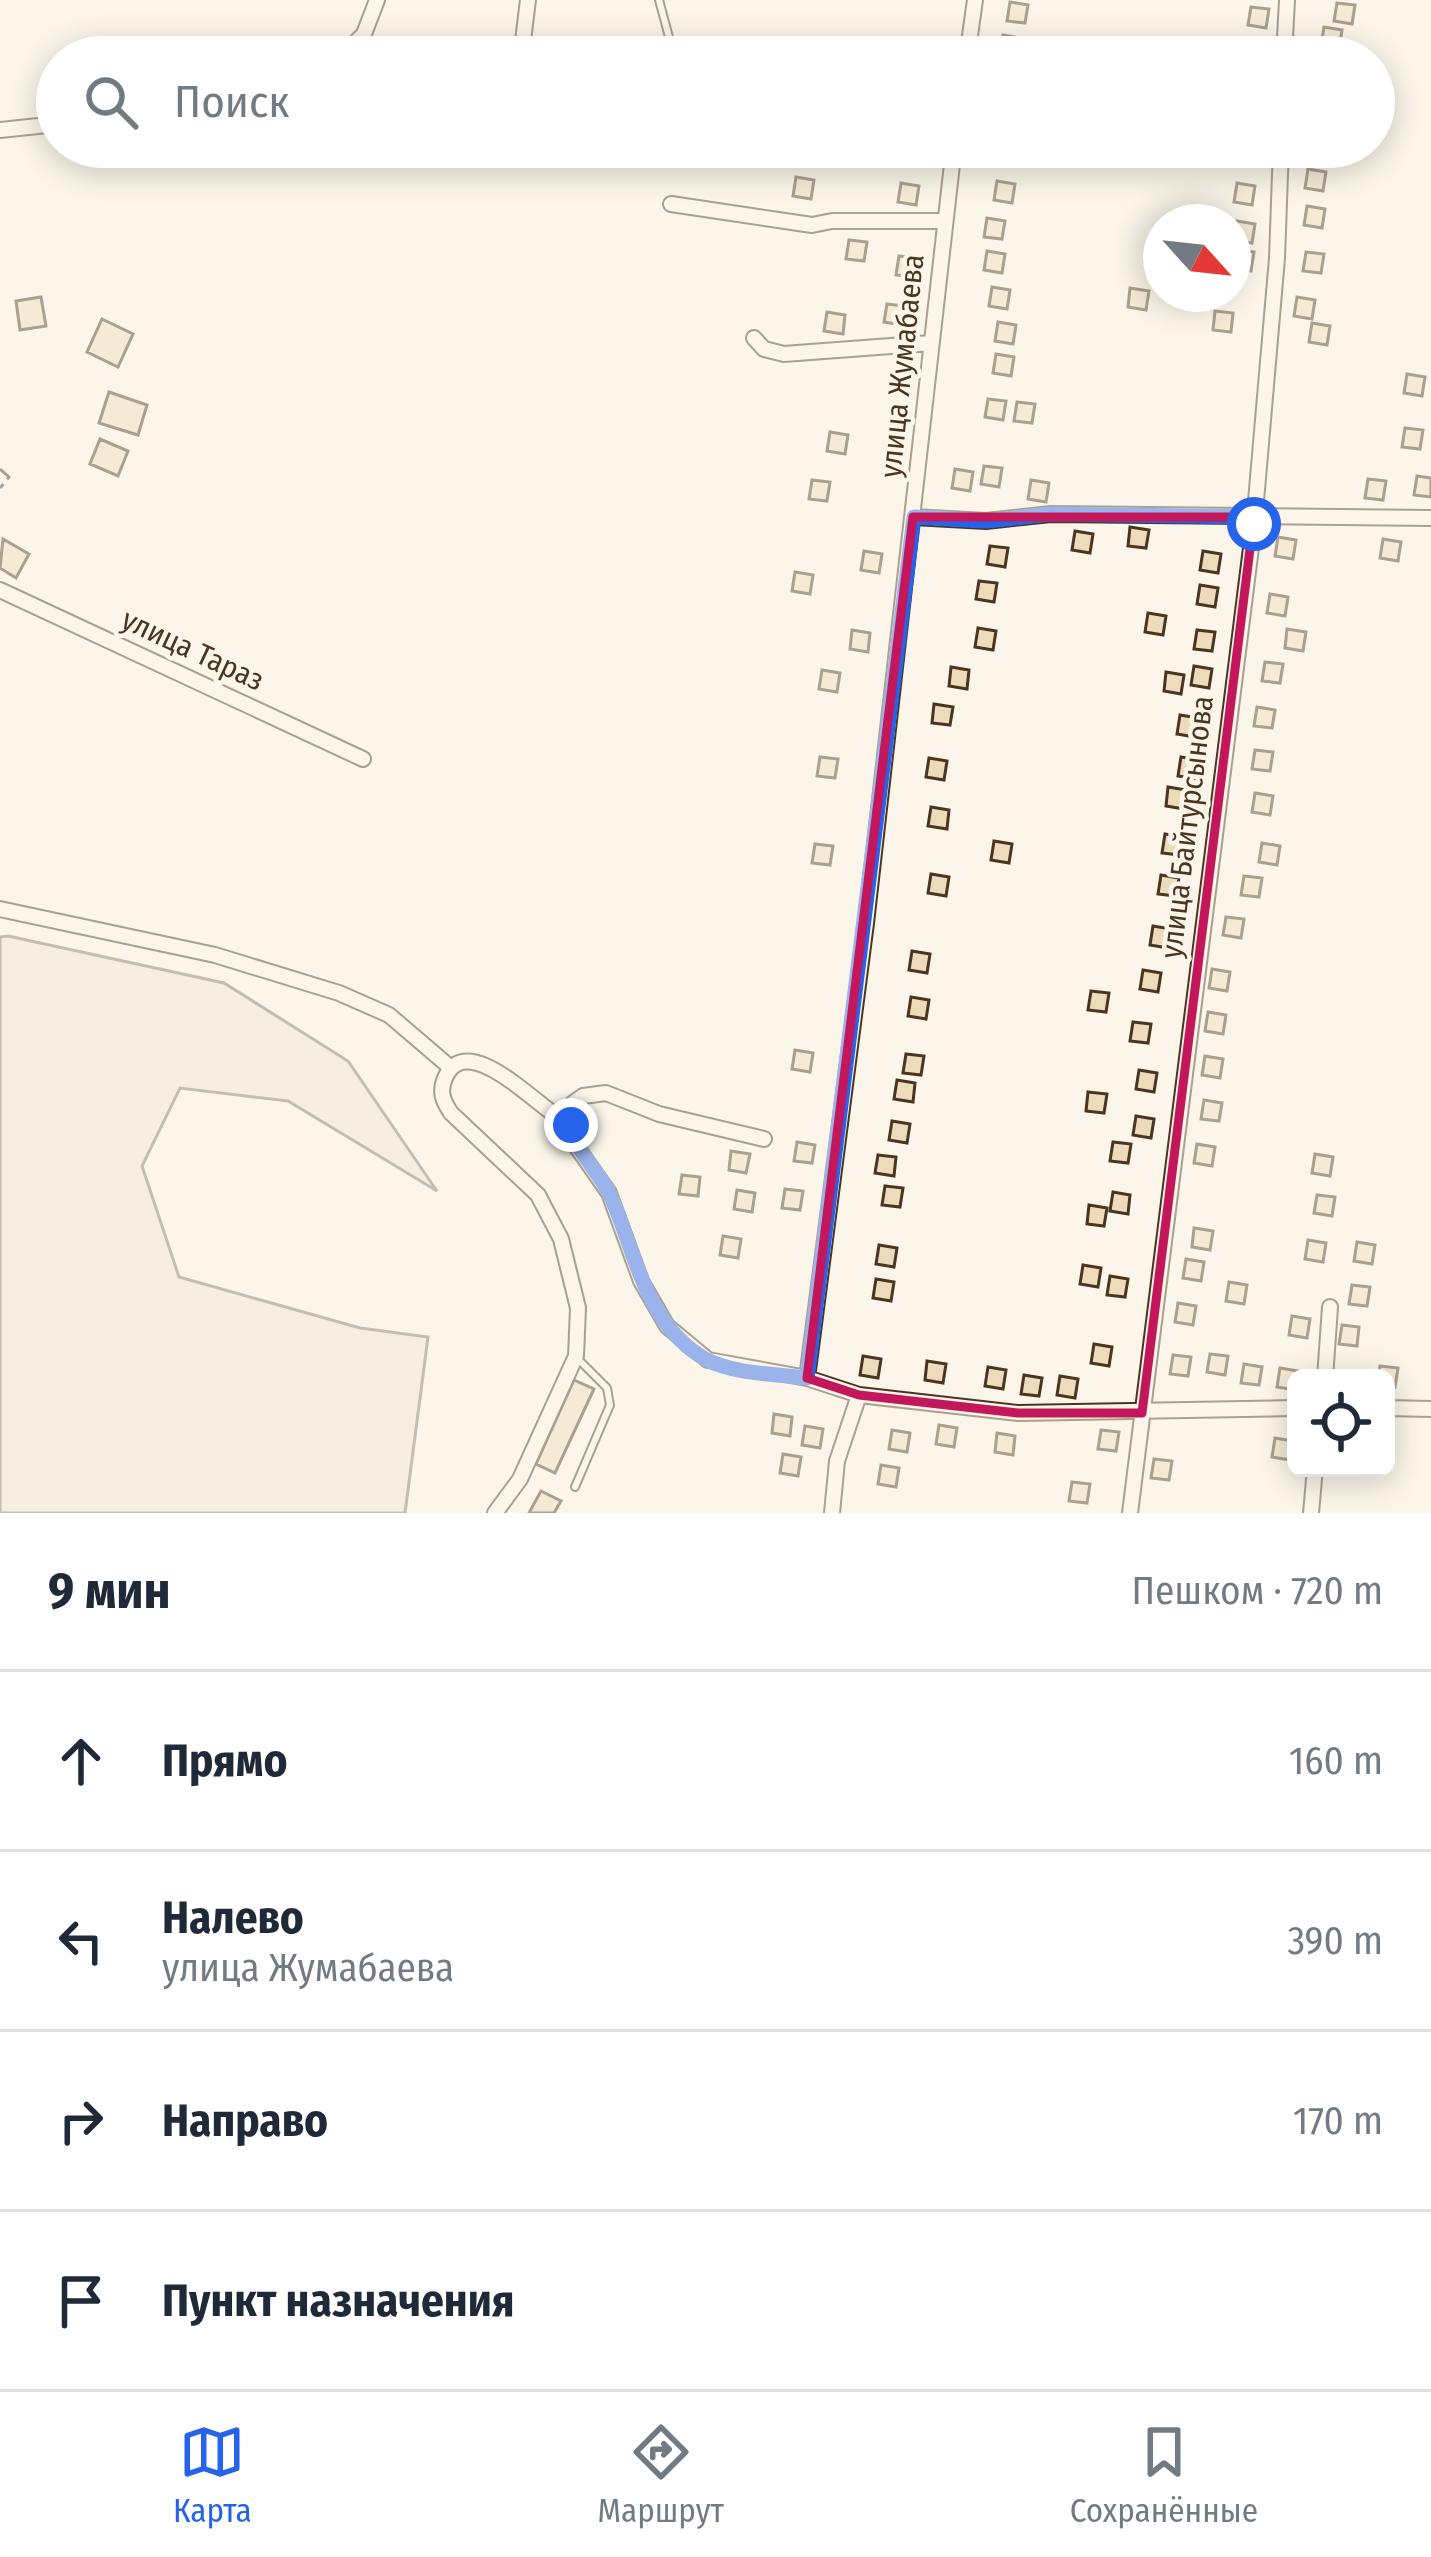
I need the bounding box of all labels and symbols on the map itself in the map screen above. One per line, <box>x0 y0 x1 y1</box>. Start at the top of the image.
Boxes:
north arrow <box>1143 204 1251 312</box>
street label: улица Жумабаева <box>872 252 932 480</box>
route start <box>1227 497 1281 551</box>
street label: улица Тараз <box>116 601 270 699</box>
street label: улица Байтурсынова <box>1153 694 1221 960</box>
route end <box>544 1098 598 1152</box>

